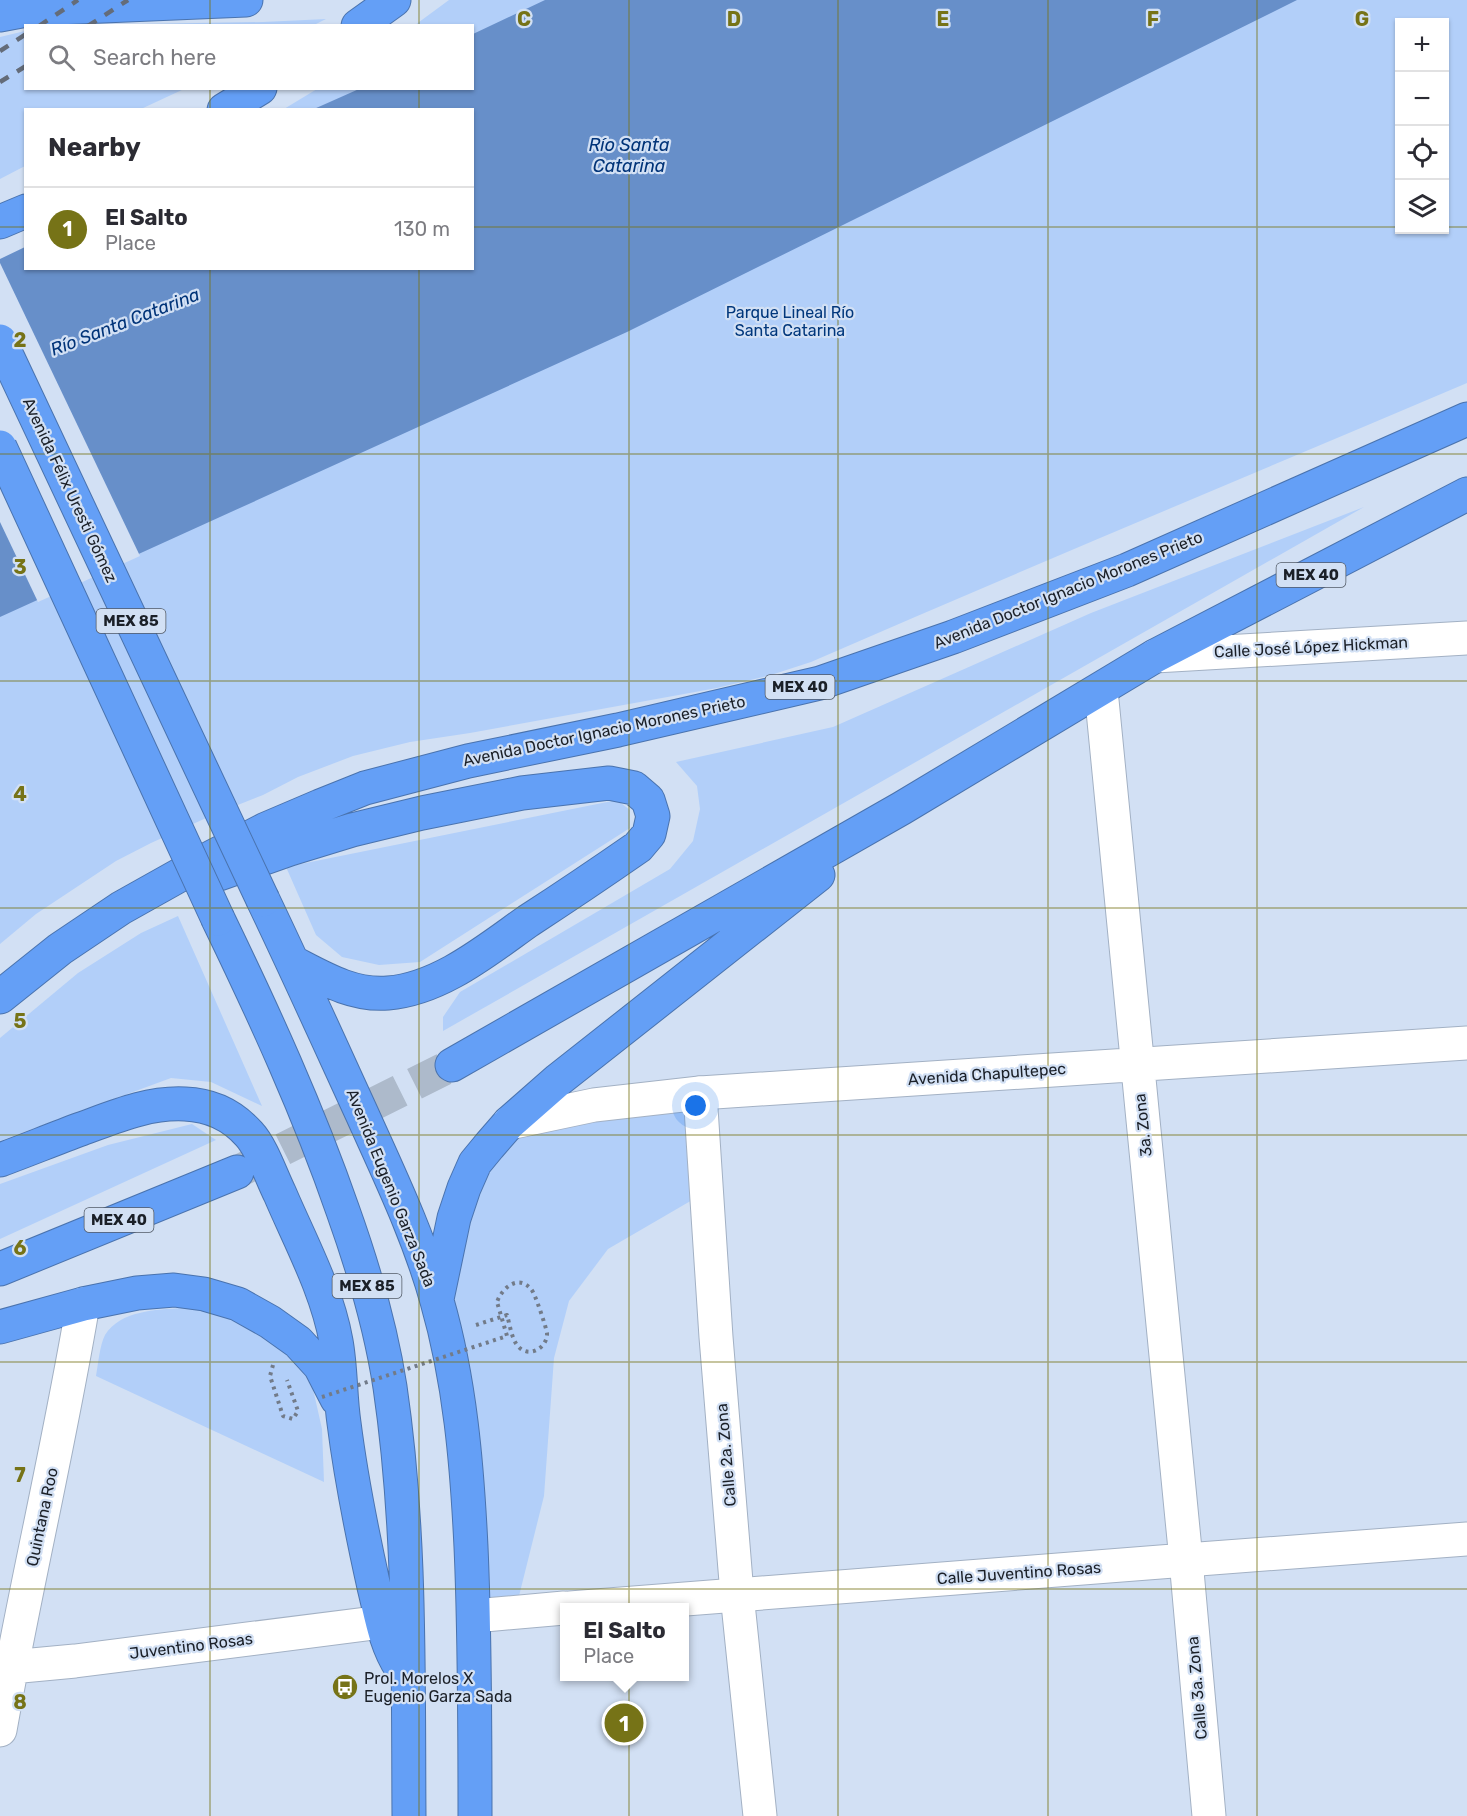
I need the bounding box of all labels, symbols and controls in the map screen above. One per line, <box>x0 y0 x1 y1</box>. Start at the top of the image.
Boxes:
text: C <box>517 7 531 31</box>
text: D <box>727 7 741 31</box>
text: E <box>937 7 949 31</box>
text: F <box>1147 7 1159 31</box>
text: G <box>1355 7 1369 31</box>
map controls <box>1395 18 1449 234</box>
button: + <box>1395 18 1449 72</box>
search box <box>24 24 474 90</box>
icon: search <box>45 41 78 74</box>
text: Search here <box>93 44 216 71</box>
button: − <box>1395 72 1449 126</box>
button: locate <box>1395 126 1449 180</box>
text: Nearby <box>48 132 141 163</box>
water label: Río Santa Catarina <box>589 134 670 177</box>
button: layers <box>1395 180 1449 234</box>
text: El Salto <box>105 204 188 231</box>
text: 1 <box>63 217 72 241</box>
text: 130 m <box>394 217 450 241</box>
text: Place <box>105 231 156 255</box>
water label: Río Santa Catarina <box>47 283 203 361</box>
park label: Parque Lineal Río Santa Catarina <box>726 303 854 340</box>
text: 2 <box>14 328 27 352</box>
street label: Avenida Félix Uresti Gómez <box>19 395 121 585</box>
street label: Avenida Doctor Ignacio Morones Prieto <box>931 527 1205 653</box>
text: 3 <box>13 555 27 579</box>
road number: MEX 40 <box>1276 563 1346 587</box>
road number: MEX 85 <box>96 609 166 633</box>
street label: Calle José López Hickman <box>1214 632 1408 662</box>
road number: MEX 40 <box>766 675 834 699</box>
street label: Avenida Doctor Ignacio Morones Prieto <box>461 692 747 770</box>
text: 4 <box>13 782 27 806</box>
text: 5 <box>14 1009 27 1033</box>
street label: Avenida Chapultepec <box>907 1059 1067 1089</box>
street label: Avenida Eugenio Garza Sada <box>343 1086 439 1290</box>
your location <box>681 1091 710 1120</box>
street label: 3a. Zona <box>1130 1092 1156 1158</box>
road number: MEX 40 <box>84 1208 154 1232</box>
text: 6 <box>13 1236 27 1260</box>
road number: MEX 85 <box>332 1274 401 1298</box>
street label: Calle 2a. Zona <box>712 1403 740 1507</box>
text: 7 <box>14 1463 26 1487</box>
street label: Quintana Roo <box>22 1466 62 1568</box>
street label: Calle Juventino Rosas <box>936 1558 1102 1588</box>
popup <box>560 1603 689 1681</box>
text: El Salto <box>583 1617 666 1644</box>
street label: Juventino Rosas <box>128 1629 254 1663</box>
street label: Calle 3a. Zona <box>1183 1636 1211 1740</box>
text: Place <box>583 1644 634 1668</box>
place label: Prol. Morelos X Eugenio Garza Sada <box>364 1669 512 1706</box>
bus stop icon: Prol. Morelos X Eugenio Garza Sada <box>330 1672 360 1702</box>
text: 8 <box>13 1690 27 1714</box>
pin: 1 <box>604 1700 644 1746</box>

